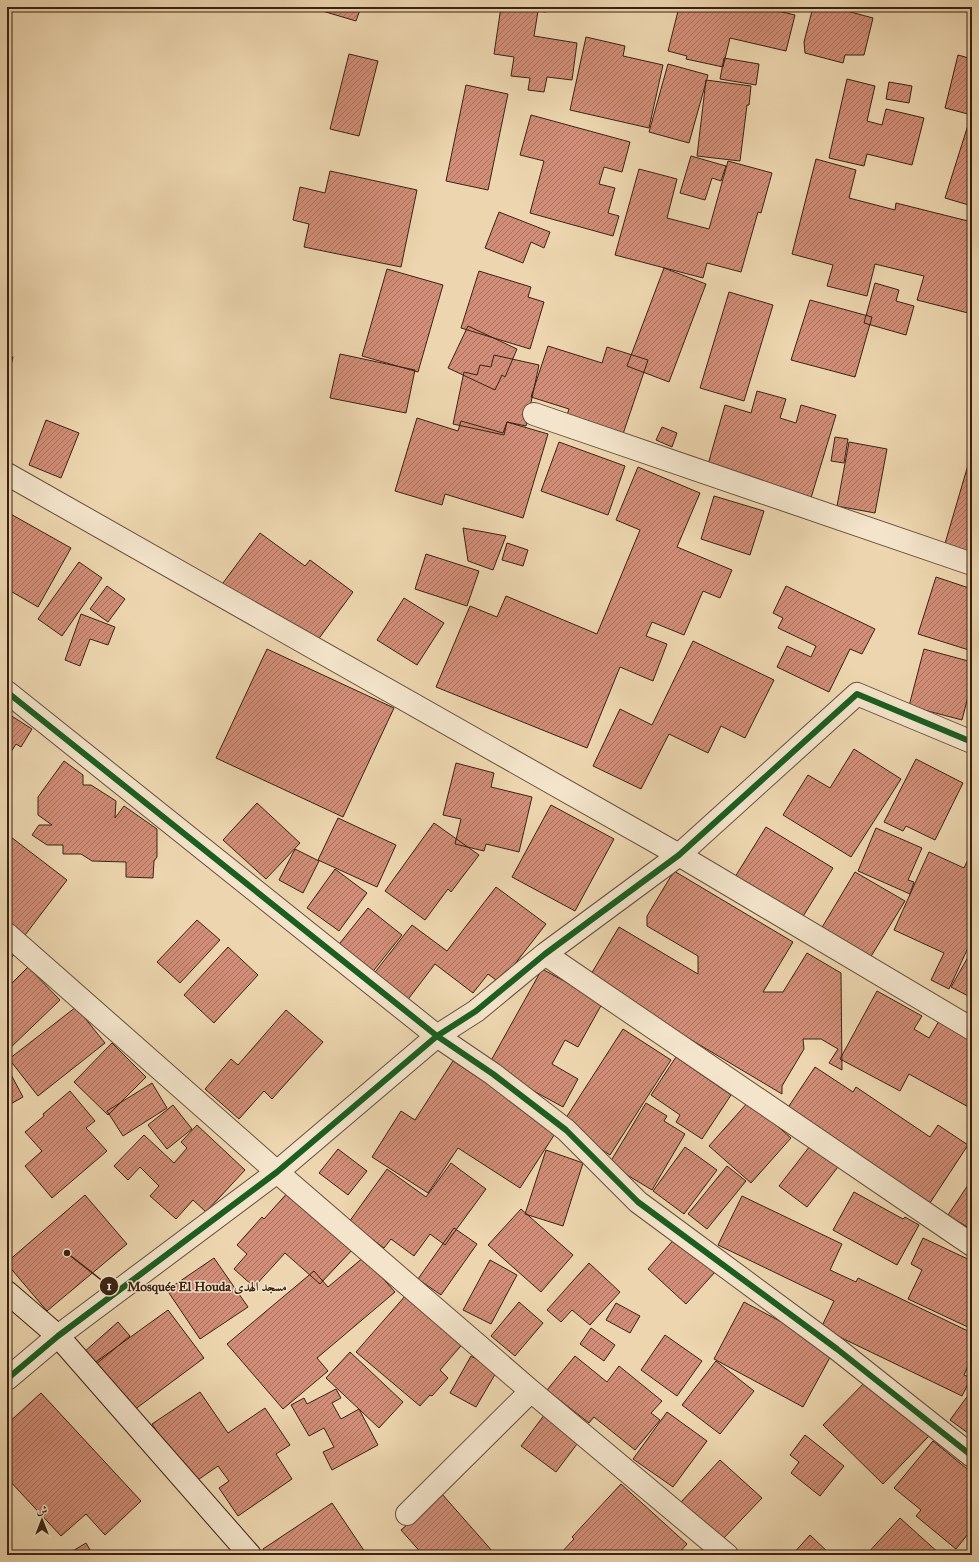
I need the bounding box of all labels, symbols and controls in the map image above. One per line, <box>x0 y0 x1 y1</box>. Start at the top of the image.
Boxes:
callout: Mosquée El Houda مسجد الهدى <box>99 1274 295 1299</box>
text: 1 <box>107 1279 112 1293</box>
text: Mosquée El Houda مسجد الهدى <box>127 1279 287 1295</box>
north arrow <box>22 1500 62 1540</box>
text: ش <box>37 1504 48 1517</box>

